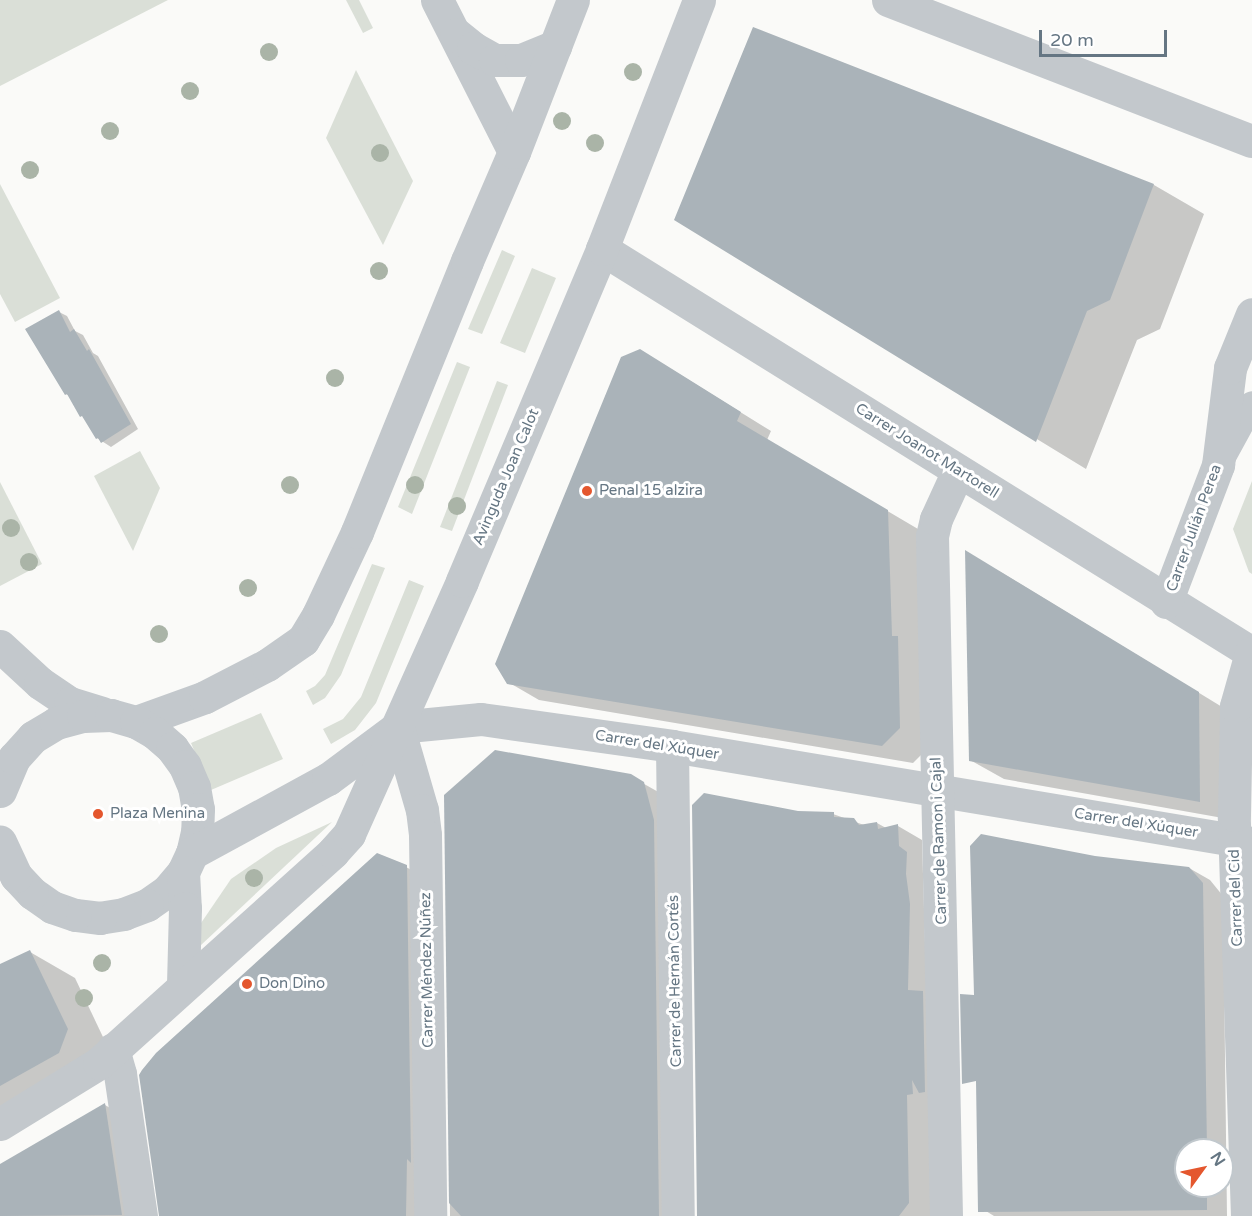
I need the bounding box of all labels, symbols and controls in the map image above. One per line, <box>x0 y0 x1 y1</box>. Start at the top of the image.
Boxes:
scale bar <box>1042 18 1170 56</box>
text: 20 m <box>1050 29 1094 51</box>
street label: Carrer Joanot Martorell <box>852 400 1002 502</box>
street label: Avinguda Joan Calot <box>469 406 543 548</box>
street label: Carrer Julián Perea <box>1163 462 1225 594</box>
place label: Penal 15 alzira <box>599 482 703 500</box>
marker: Penal 15 alzira <box>580 484 594 498</box>
street label: Carrer del Xúquer <box>594 726 720 764</box>
street label: Carrer de Ramon i Cajal <box>927 757 951 925</box>
street label: Carrer del Xúquer <box>1073 804 1199 842</box>
place label: Plaza Menina <box>110 805 205 823</box>
marker: Plaza Menina <box>91 807 105 821</box>
street label: Carrer del Cid <box>1225 849 1247 947</box>
street label: Carrer Méndez Núñez <box>417 892 437 1048</box>
street label: Carrer de Hernán Cortés <box>664 895 686 1067</box>
place label: Don Dino <box>259 975 325 993</box>
marker: Don Dino <box>240 977 254 991</box>
north arrow <box>1174 1138 1234 1198</box>
text: N <box>1206 1148 1229 1170</box>

